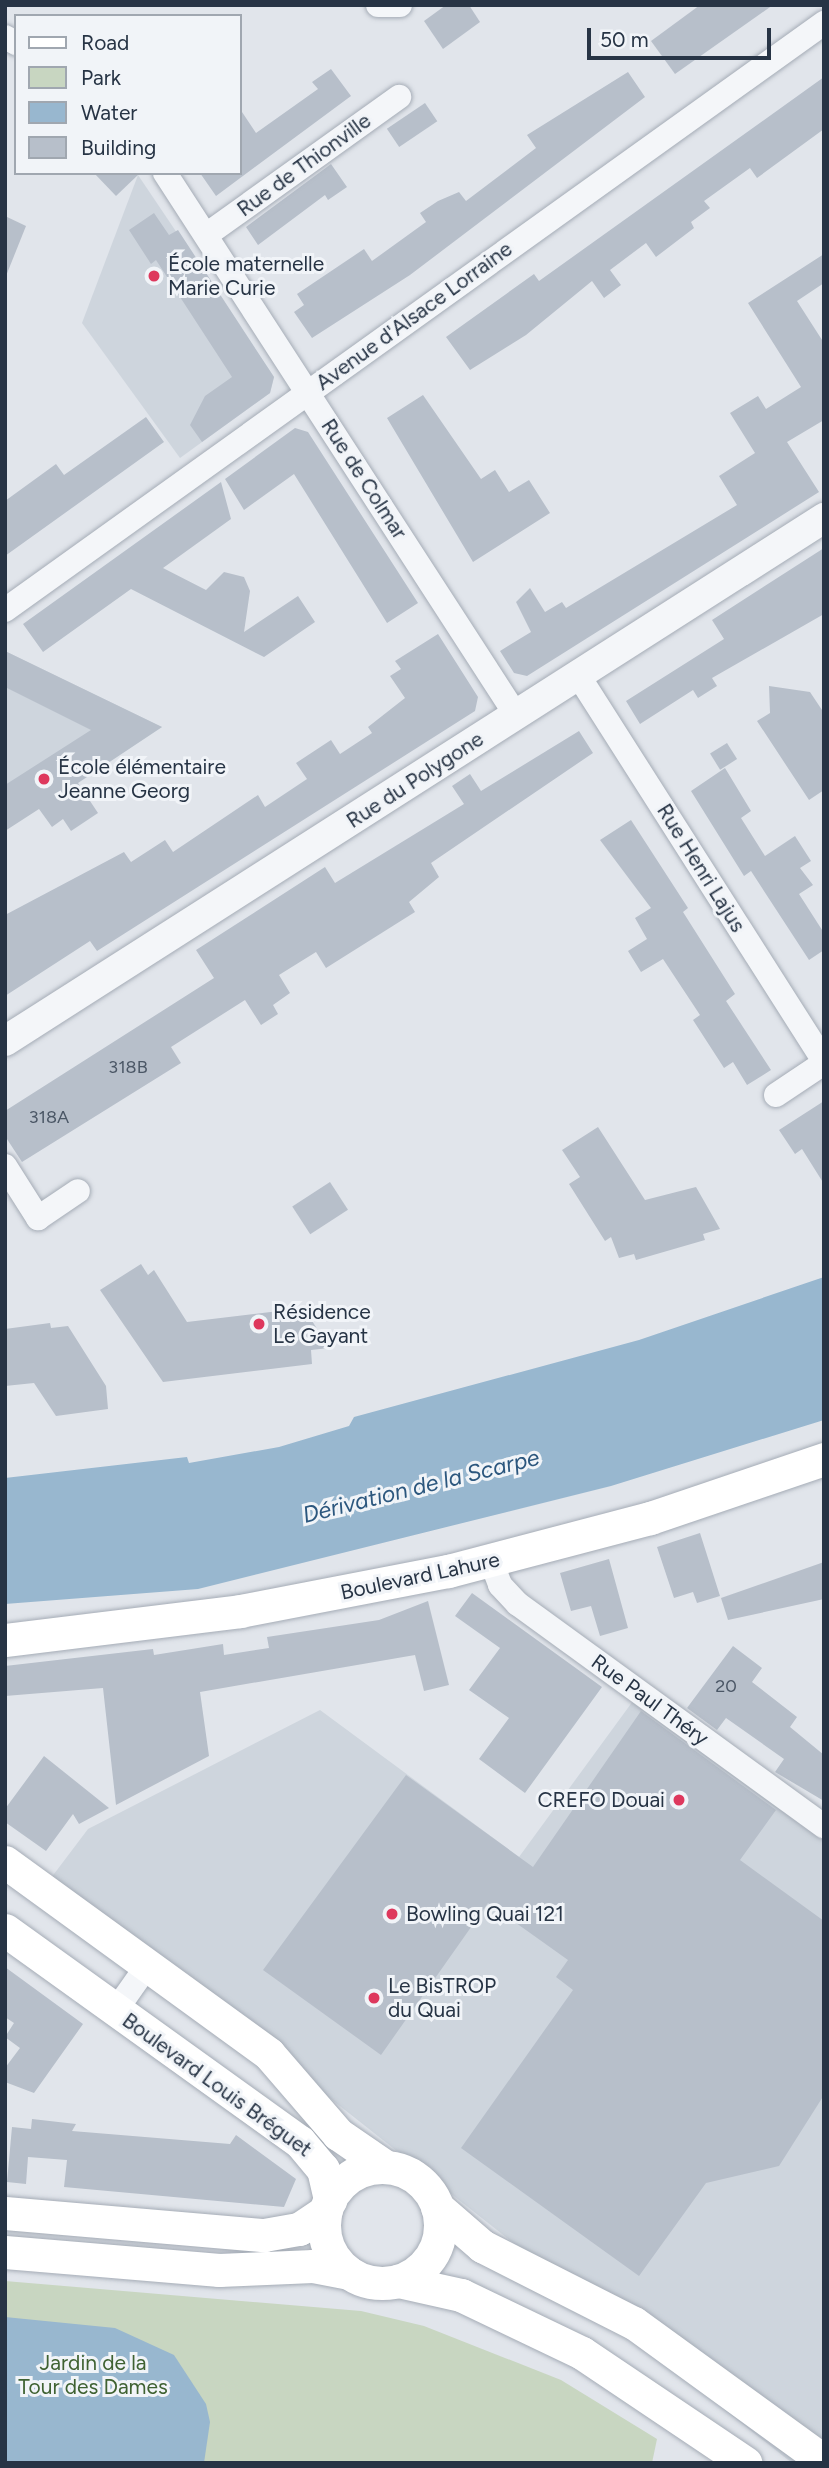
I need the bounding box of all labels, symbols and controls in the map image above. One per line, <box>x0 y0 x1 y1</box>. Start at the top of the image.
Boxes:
legend <box>14 14 242 175</box>
scale bar <box>591 14 775 58</box>
text: 50 m <box>600 27 649 52</box>
text: Road <box>81 30 129 55</box>
text: Park <box>81 65 121 90</box>
text: Water <box>81 100 137 125</box>
street label: Rue de Thionville <box>232 108 376 222</box>
text: Building <box>81 135 156 160</box>
street label: Avenue d'Alsace Lorraine <box>311 236 517 396</box>
place label: École maternelle Marie Curie <box>168 251 324 301</box>
marker: École maternelle Marie Curie <box>146 268 162 284</box>
street label: Rue de Colmar <box>316 414 412 544</box>
street label: Rue du Polygone <box>342 726 488 834</box>
place label: École élémentaire Jeanne Georg <box>58 754 226 804</box>
marker: École élémentaire Jeanne Georg <box>36 771 52 787</box>
street label: Rue Henri Lajus <box>652 799 750 937</box>
house number: 318B <box>108 1056 148 1078</box>
house number: 318A <box>29 1106 69 1128</box>
place label: Résidence Le Gayant <box>273 1299 371 1349</box>
marker: Résidence Le Gayant <box>251 1316 267 1332</box>
water label: Dérivation de la Scarpe <box>300 1443 542 1529</box>
street label: Boulevard Lahure <box>338 1547 502 1605</box>
street label: Rue Paul Théry <box>587 1649 713 1751</box>
house number: 20 <box>715 1675 737 1697</box>
place label: CREFO Douai <box>537 1787 665 1813</box>
marker: CREFO Douai <box>671 1792 687 1808</box>
place label: Bowling Quai 121 <box>406 1901 564 1927</box>
marker: Bowling Quai 121 <box>384 1906 400 1922</box>
place label: Le BisTROP du Quai <box>388 1973 496 2023</box>
marker: Le BisTROP du Quai <box>366 1990 382 2006</box>
street label: Boulevard Louis Bréguet <box>117 2008 317 2162</box>
park label: Jardin de la Tour des Dames <box>18 2350 168 2400</box>

